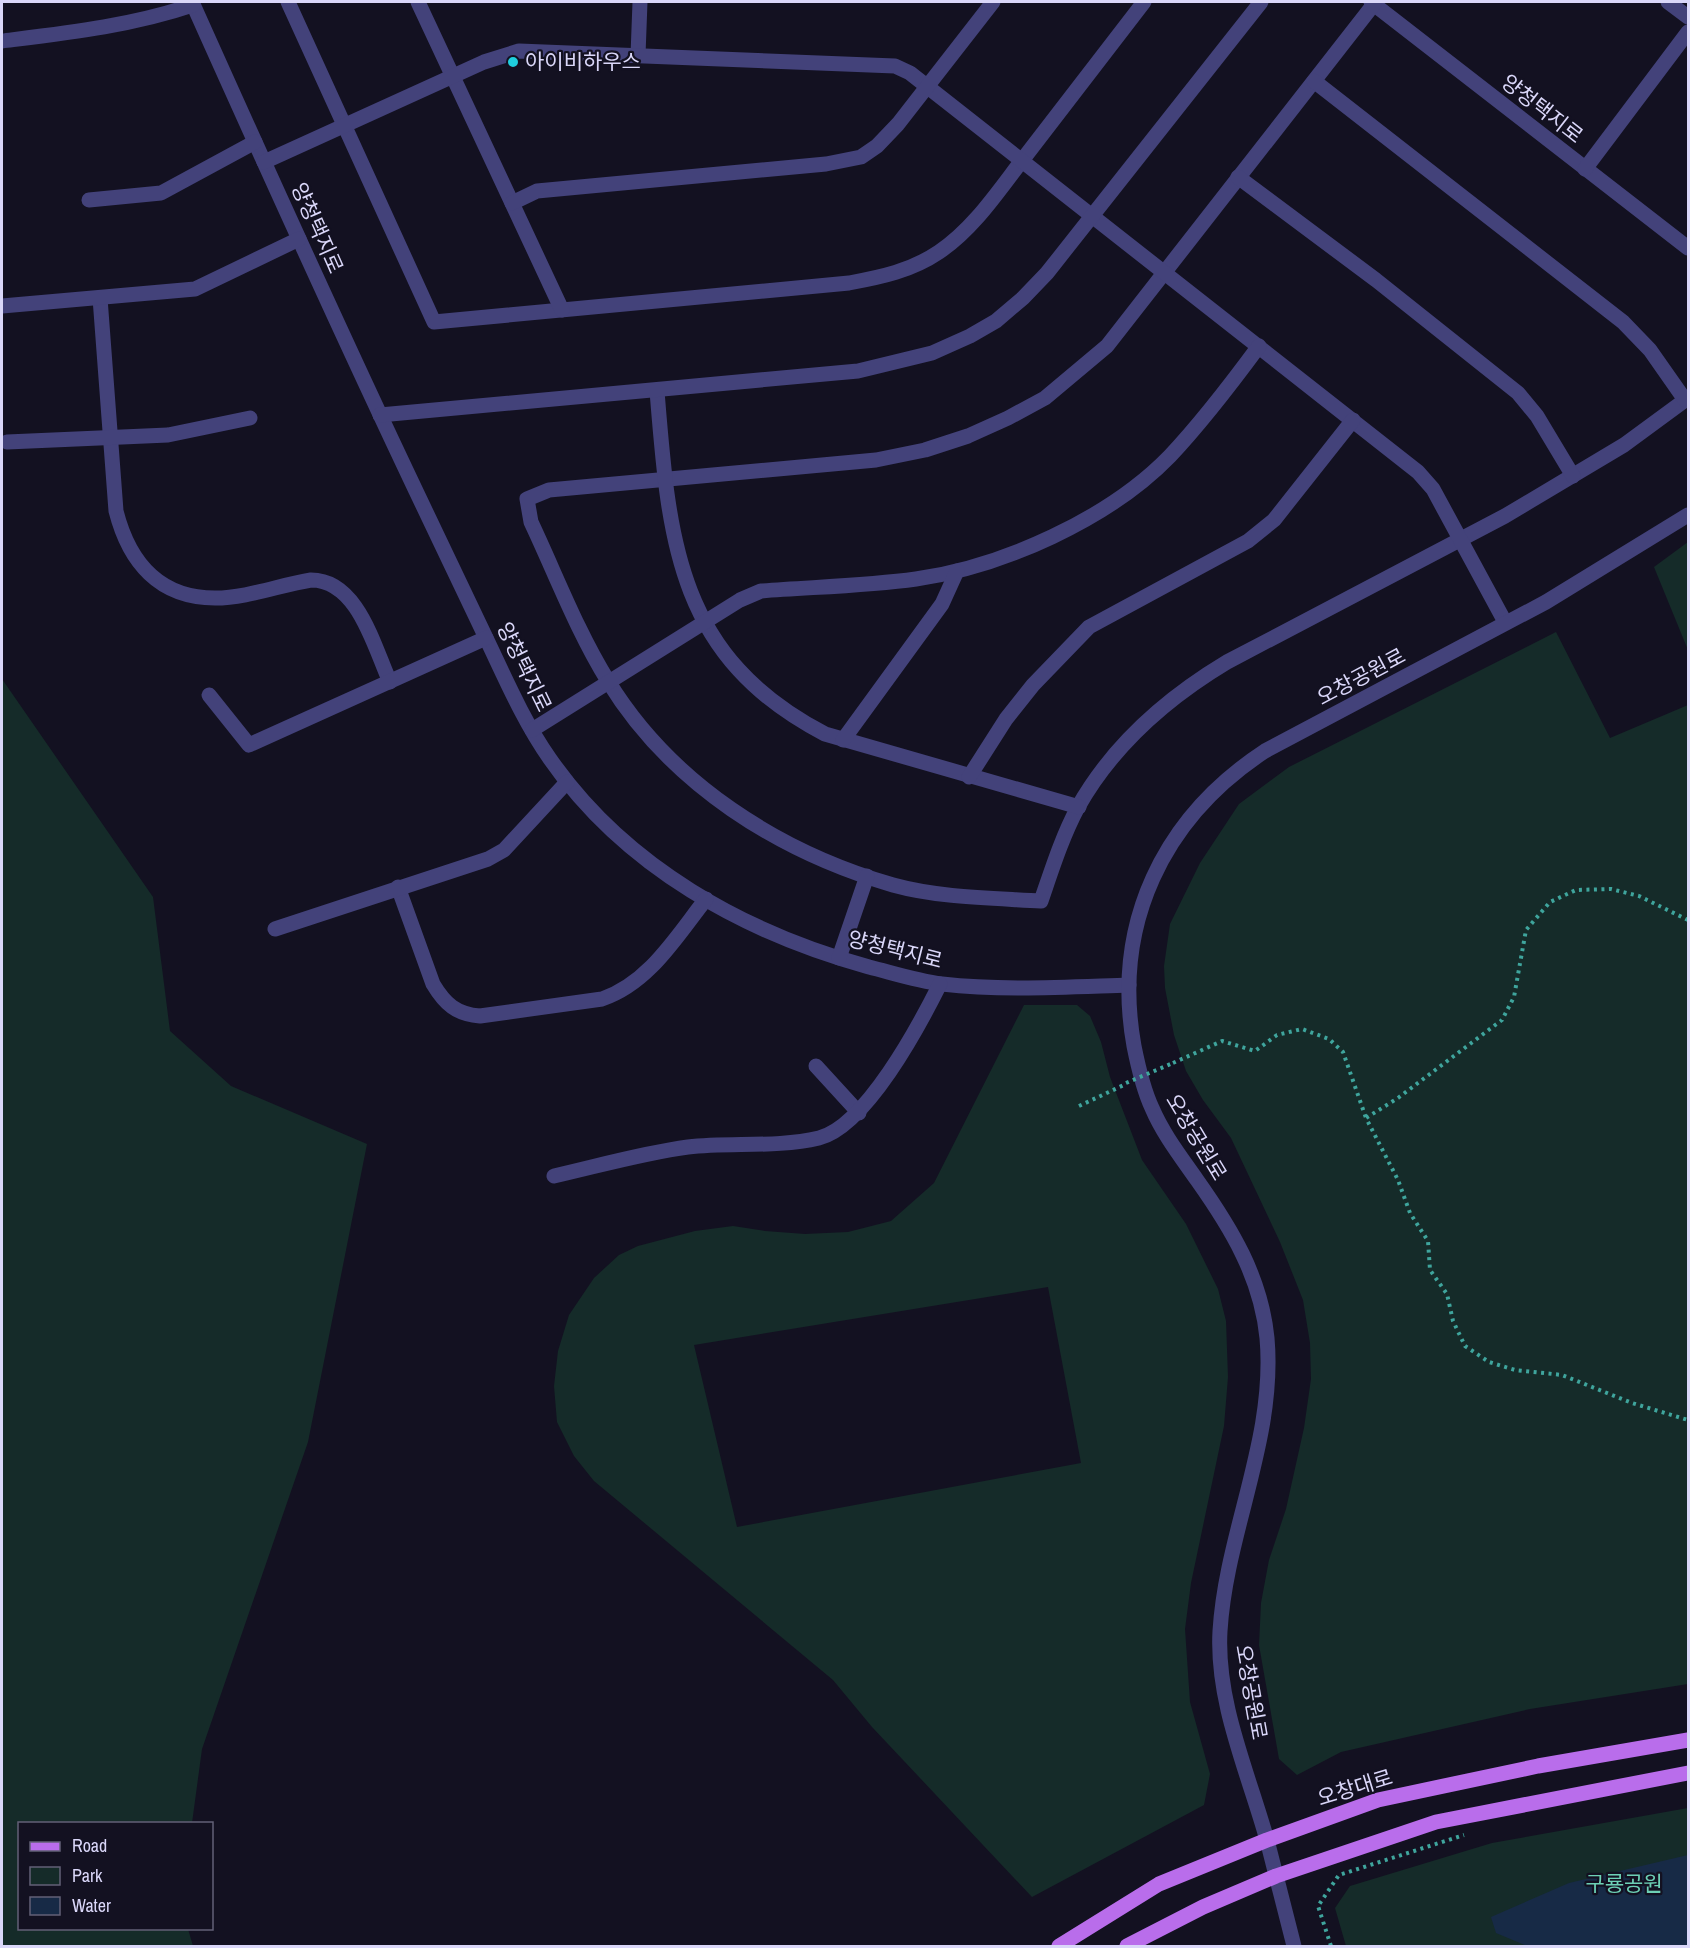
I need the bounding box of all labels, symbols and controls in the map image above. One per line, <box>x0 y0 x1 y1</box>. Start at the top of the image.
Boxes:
place label: 아이비하우스 <box>525 47 641 76</box>
marker: 아이비하우스 <box>506 55 520 69</box>
street label: 양청택지로 <box>1495 67 1589 150</box>
street label: 양청택지로 <box>285 178 350 278</box>
street label: 양청택지로 <box>490 617 559 717</box>
street label: 오창공원로 <box>1311 641 1410 712</box>
street label: 양청택지로 <box>845 924 945 975</box>
street label: 오창공원로 <box>1159 1088 1234 1186</box>
street label: 오창공원로 <box>1229 1642 1274 1742</box>
street label: 오창대로 <box>1314 1762 1396 1813</box>
legend <box>18 1822 213 1930</box>
text: Road <box>72 1833 107 1858</box>
text: Park <box>72 1863 103 1888</box>
park label: 구룡공원 <box>1585 1869 1663 1898</box>
text: Water <box>72 1893 111 1918</box>

